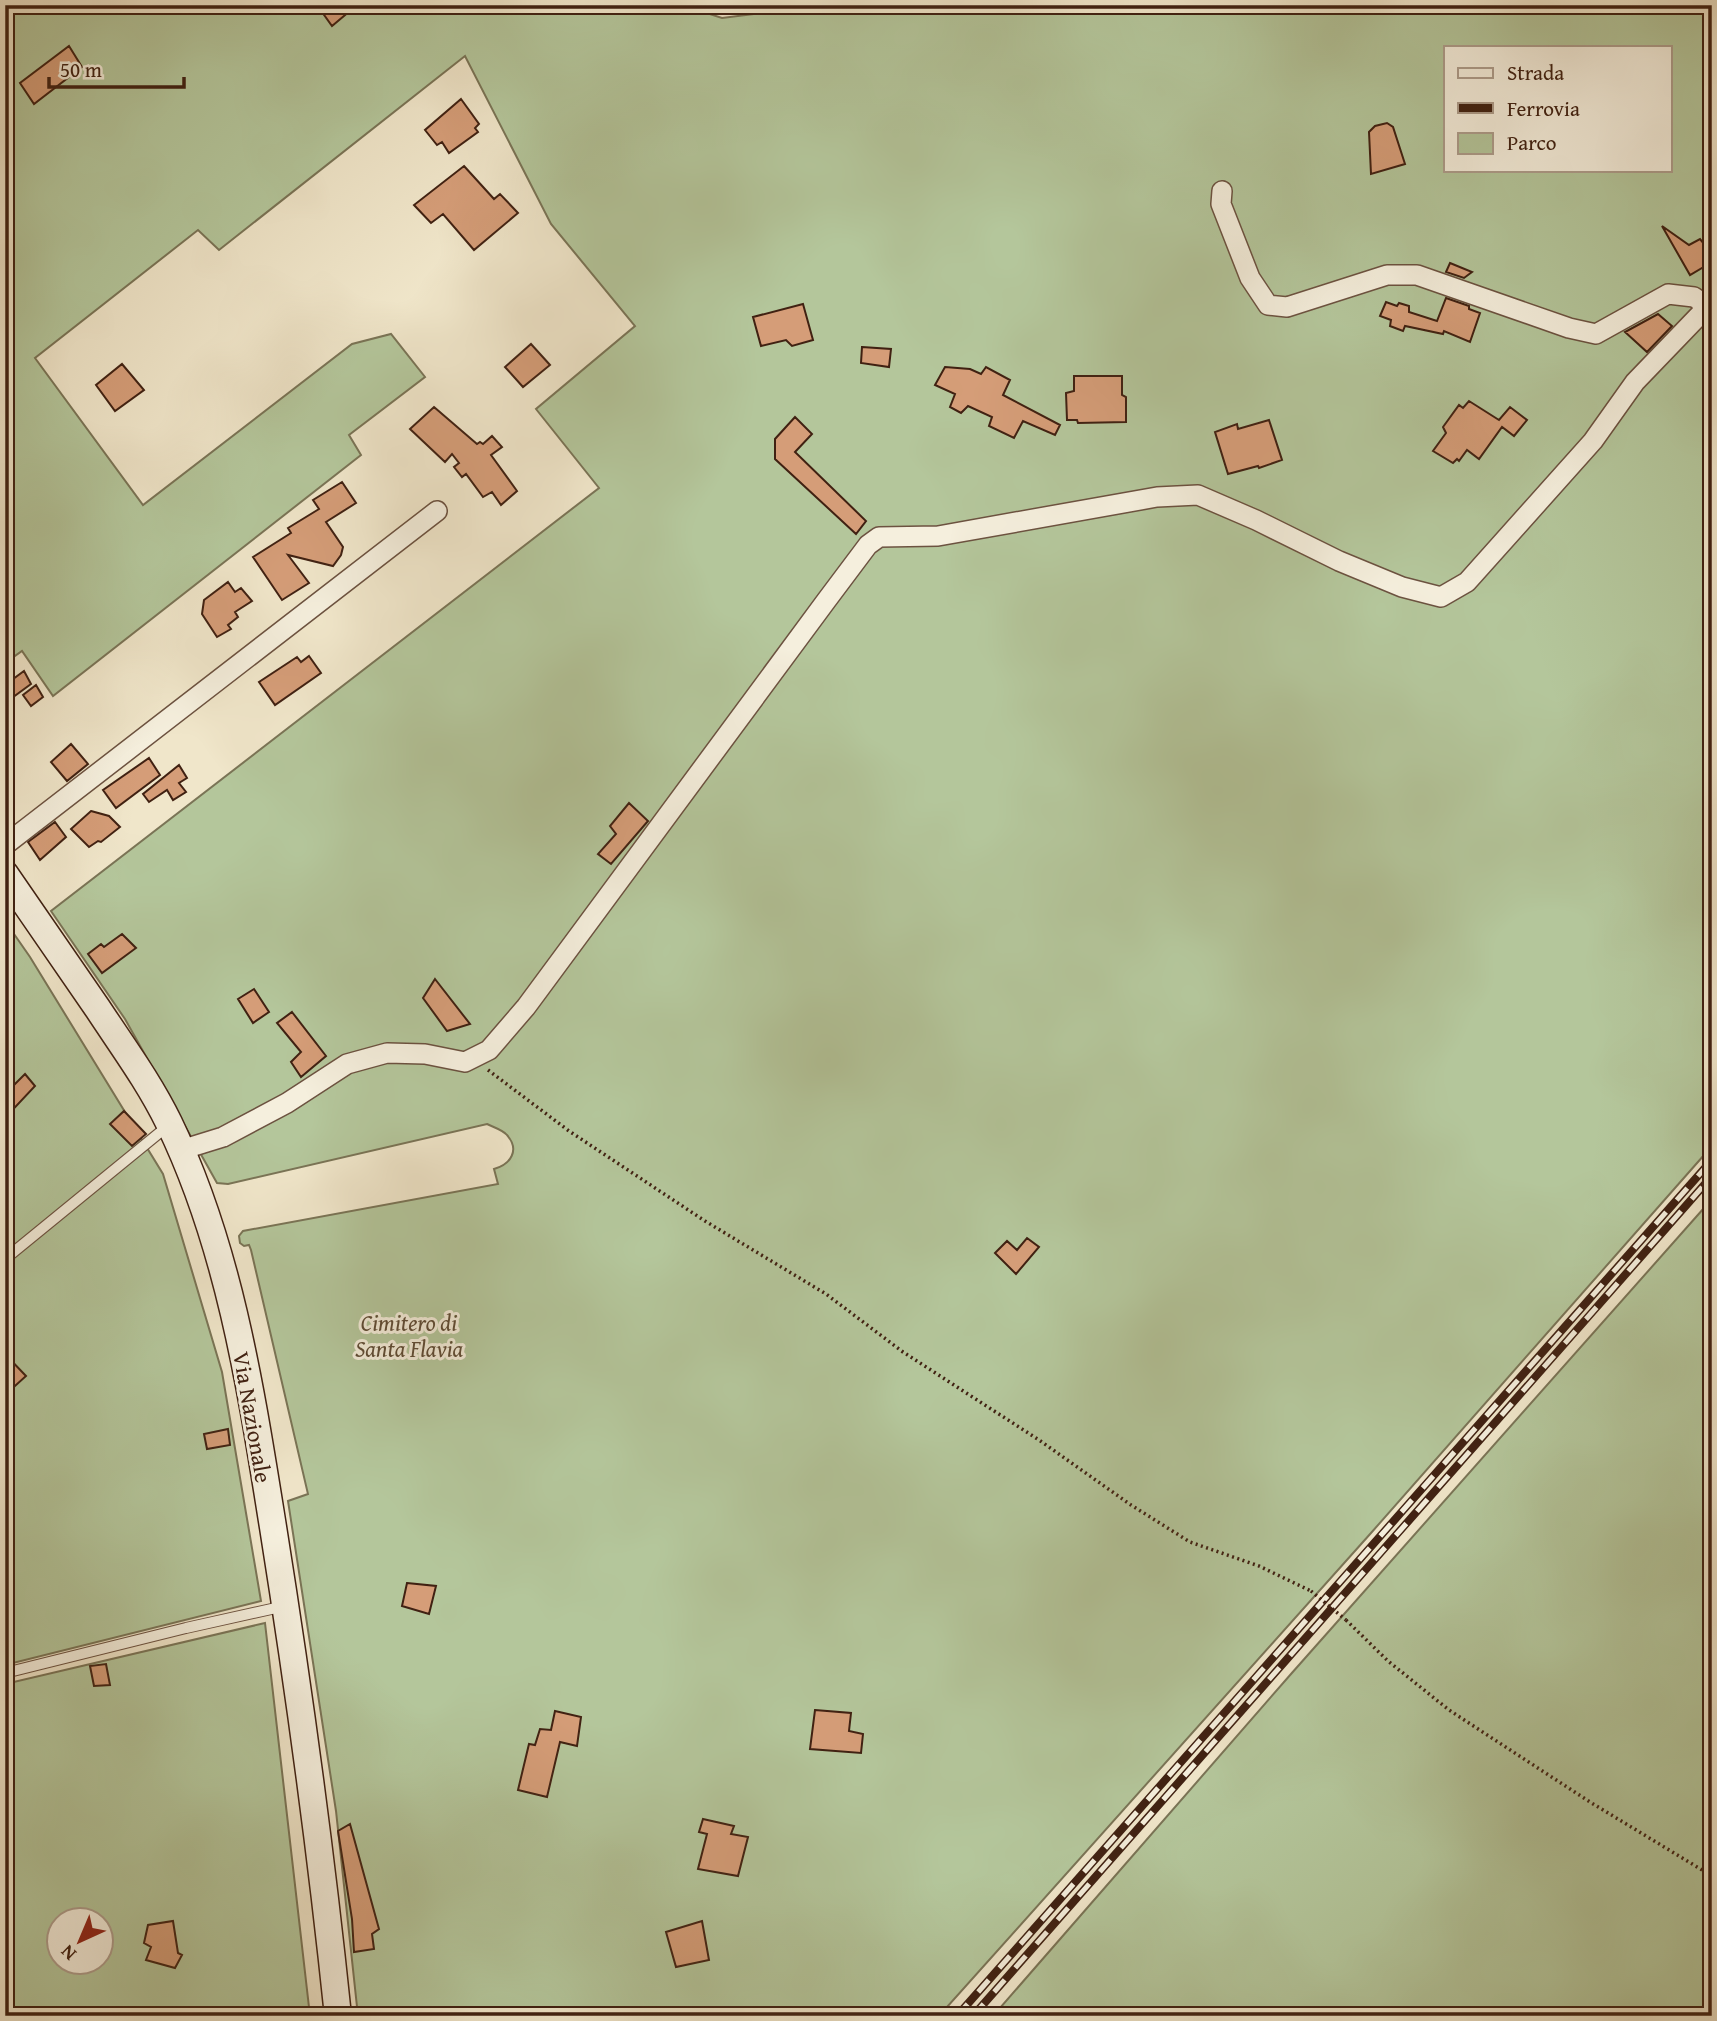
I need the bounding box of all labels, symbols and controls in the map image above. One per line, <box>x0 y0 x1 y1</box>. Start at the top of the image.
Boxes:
scale bar <box>49 46 184 90</box>
legend <box>1444 46 1672 172</box>
text: 50 m <box>60 54 102 85</box>
text: Strada <box>1507 57 1564 88</box>
text: Ferrovia <box>1507 93 1580 124</box>
text: Parco <box>1507 127 1557 158</box>
park label: Cimitero di Santa Flavia <box>355 1306 464 1365</box>
street label: Via Nazionale <box>225 1349 281 1485</box>
north arrow <box>46 1906 116 1976</box>
text: N <box>54 1939 82 1968</box>

